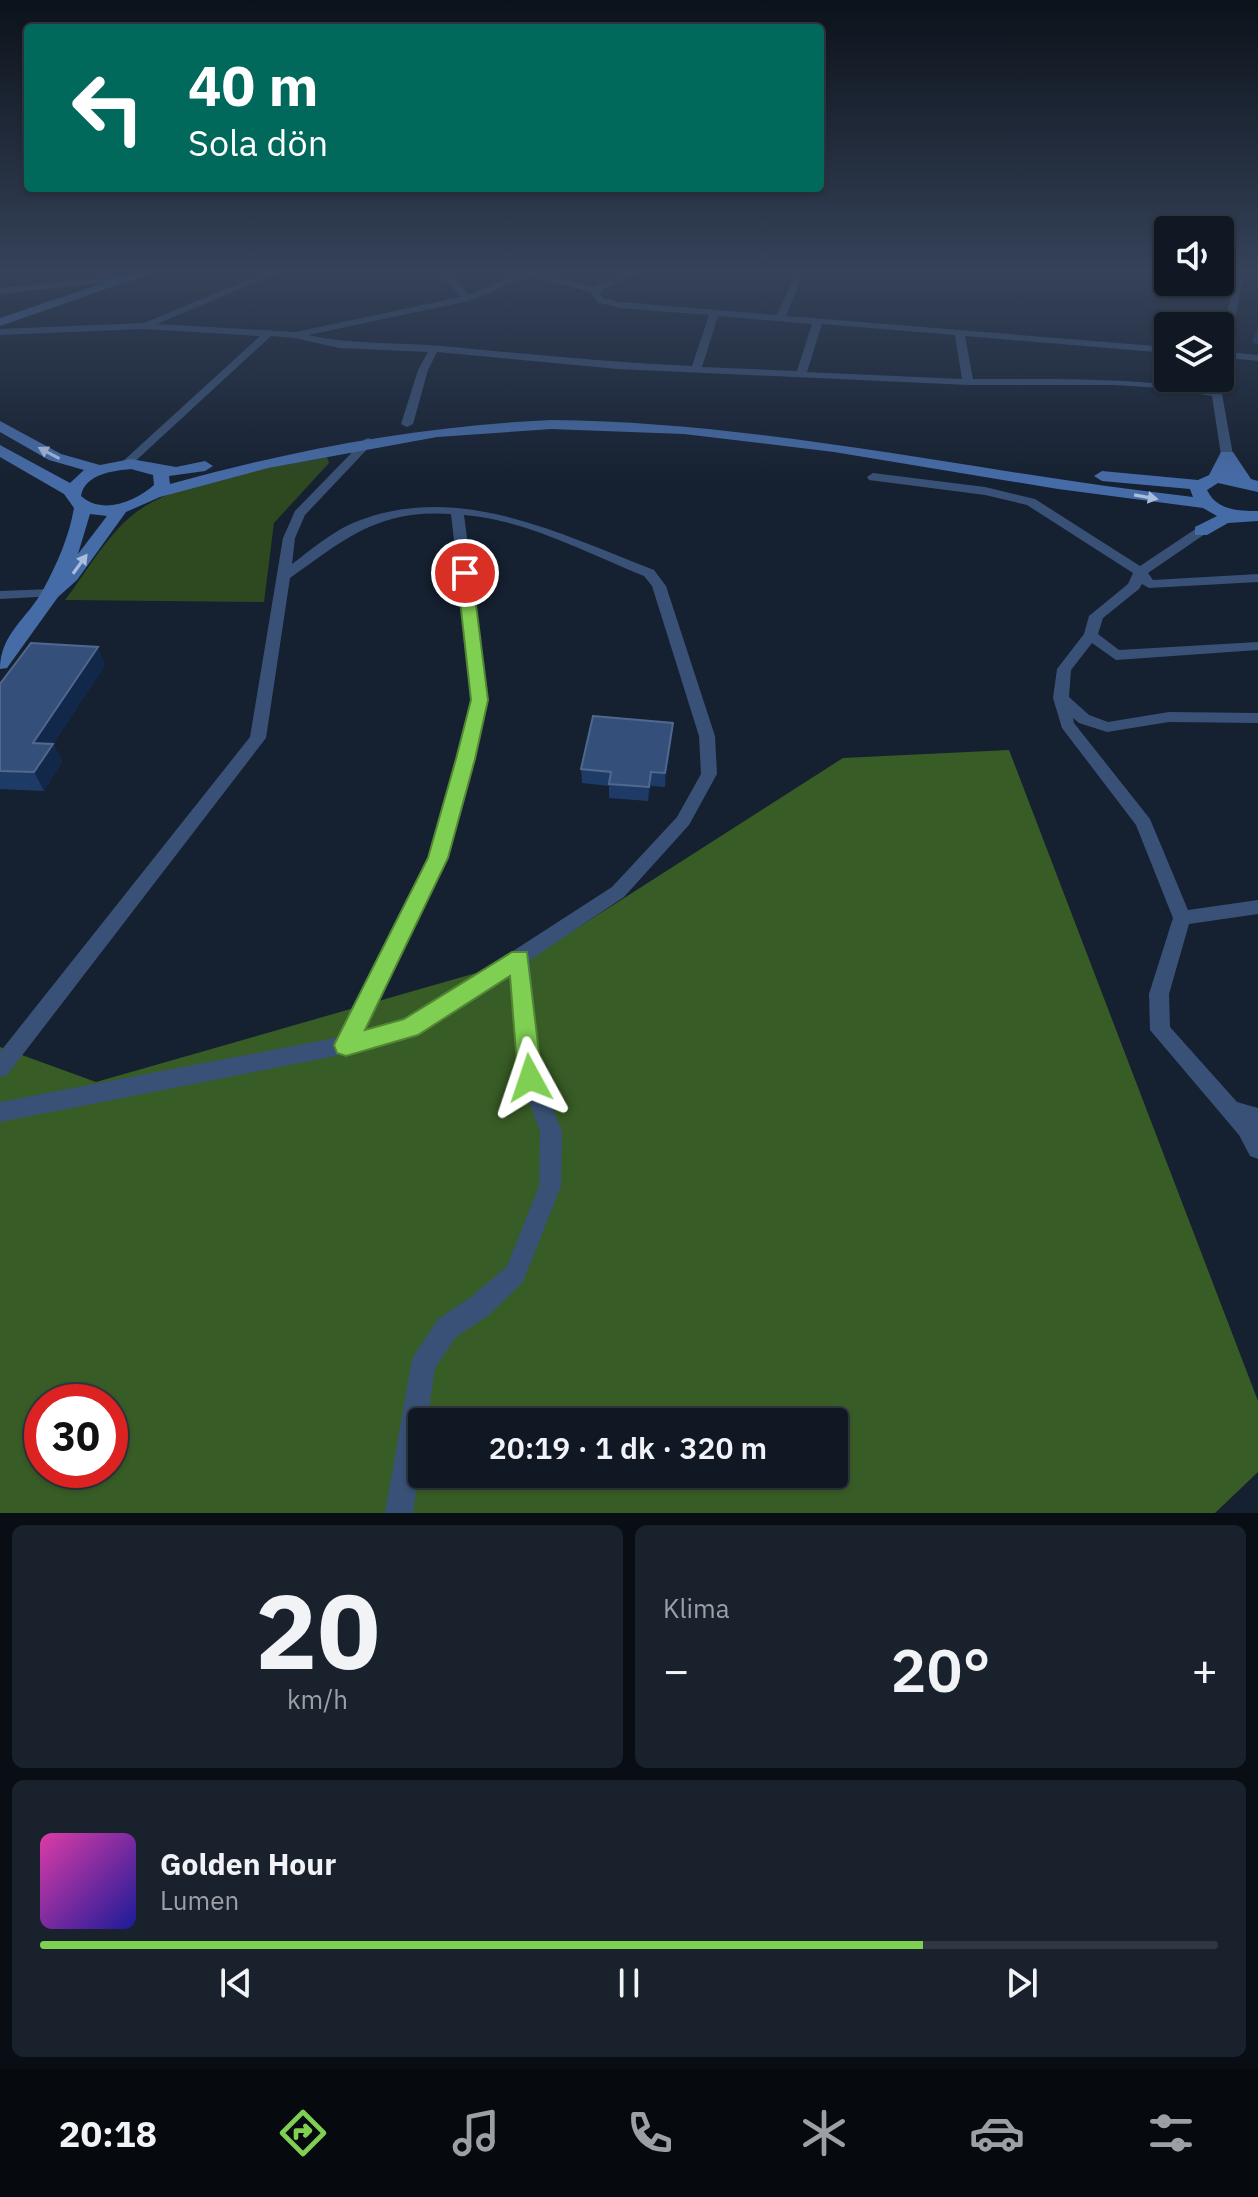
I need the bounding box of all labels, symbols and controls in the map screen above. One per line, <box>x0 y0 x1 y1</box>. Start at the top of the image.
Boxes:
text: 40 m <box>188 49 318 121</box>
icon: left <box>56 56 160 160</box>
text: Sola dön <box>188 119 328 166</box>
map controls <box>1154 216 1234 392</box>
button: sound <box>1154 216 1234 296</box>
button: layers <box>1154 312 1234 392</box>
one-way arrow <box>37 446 60 459</box>
one-way arrow <box>1134 492 1159 504</box>
pin <box>431 539 499 607</box>
icon: arrive <box>443 551 487 595</box>
one-way arrow <box>71 554 87 575</box>
position arrow <box>488 1036 572 1120</box>
speed limit sign: 30 <box>24 1384 128 1488</box>
text: 20:19 · 1 dk · 320 m <box>489 1428 767 1467</box>
text: 20 <box>255 1562 380 1698</box>
text: Klima <box>663 1591 730 1625</box>
text: 20° <box>890 1630 991 1709</box>
text: − <box>663 1641 689 1698</box>
text: + <box>1192 1641 1218 1698</box>
text: km/h <box>287 1682 348 1716</box>
text: Golden Hour <box>160 1844 336 1883</box>
text: Lumen <box>160 1883 239 1917</box>
icon: previous <box>214 1961 258 2005</box>
icon: pause <box>607 1961 651 2005</box>
icon: next <box>1000 1961 1044 2005</box>
icon: directions <box>275 2105 331 2161</box>
icon: music <box>448 2105 504 2161</box>
icon: phone <box>622 2105 678 2161</box>
icon: climate <box>796 2105 852 2161</box>
icon: car <box>969 2105 1025 2161</box>
icon: filters <box>1143 2105 1199 2161</box>
text: 20:18 <box>59 2110 157 2157</box>

